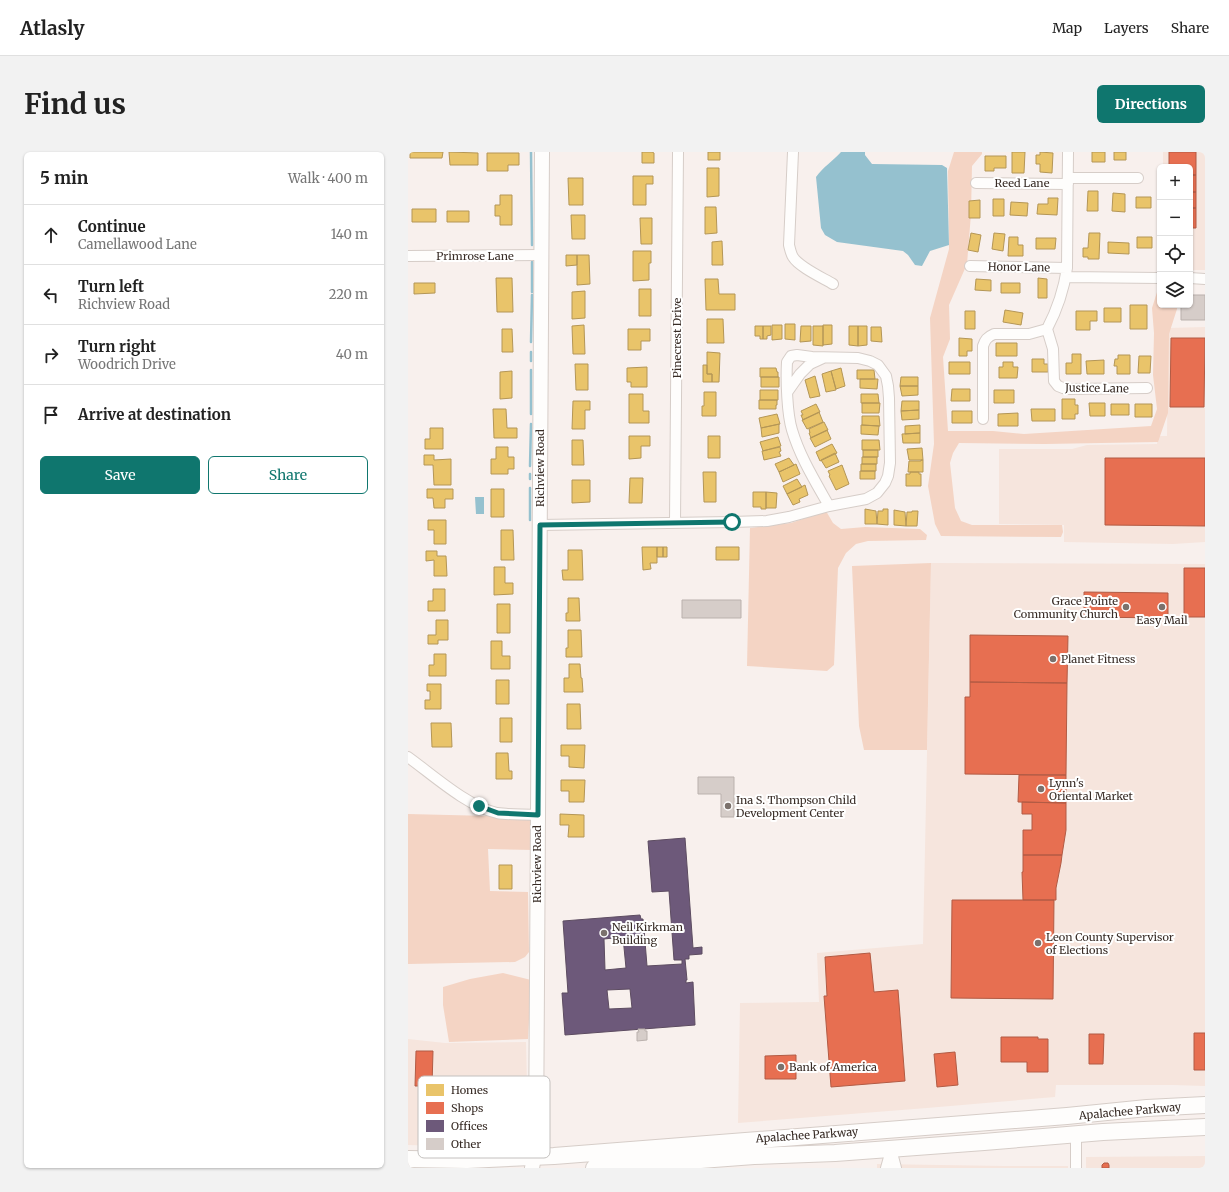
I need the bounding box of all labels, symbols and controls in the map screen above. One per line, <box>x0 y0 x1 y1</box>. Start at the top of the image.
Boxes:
text: Atlasly <box>20 16 84 40</box>
text: Map <box>1052 19 1082 37</box>
text: Layers <box>1104 19 1149 37</box>
text: Share <box>1171 19 1209 37</box>
button: Directions <box>1097 85 1205 123</box>
text: Find us <box>24 86 126 122</box>
map controls <box>1157 164 1193 308</box>
button: + <box>1157 164 1193 200</box>
text: 5 min <box>40 167 88 189</box>
text: Walk · 400 m <box>288 170 368 187</box>
street label: Reed Lane <box>995 176 1050 190</box>
button: − <box>1157 200 1193 236</box>
text: Continue <box>78 217 146 236</box>
icon: ahead <box>40 224 62 246</box>
text: 140 m <box>331 226 368 243</box>
text: Camellawood Lane <box>78 236 197 253</box>
button: locate <box>1157 236 1193 272</box>
street label: Primrose Lane <box>436 249 514 263</box>
street label: Honor Lane <box>988 259 1051 275</box>
button: layers <box>1157 272 1193 308</box>
text: Turn left <box>78 277 144 296</box>
icon: left <box>40 284 62 306</box>
text: 220 m <box>329 286 368 303</box>
text: Richview Road <box>78 296 170 313</box>
street label: Pinecrest Drive <box>670 297 684 378</box>
text: Turn right <box>78 337 156 356</box>
icon: right <box>40 344 62 366</box>
text: 40 m <box>336 346 368 363</box>
text: Woodrich Drive <box>78 356 176 373</box>
street label: Justice Lane <box>1064 380 1129 396</box>
icon: arrive <box>40 404 62 426</box>
text: Arrive at destination <box>78 405 231 424</box>
street label: Richview Road <box>533 429 547 507</box>
button: Save <box>40 456 200 494</box>
button: Share <box>208 456 368 494</box>
route start <box>723 513 741 531</box>
place label: Grace Pointe Community Church <box>1014 594 1119 621</box>
marker: Grace Pointe Community Church <box>1121 602 1131 612</box>
marker: Easy Mail <box>1157 602 1167 612</box>
place label: Easy Mail <box>1136 613 1188 627</box>
place label: Planet Fitness <box>1061 652 1135 666</box>
marker: Planet Fitness <box>1048 654 1058 664</box>
place label: Lynn's Oriental Market <box>1049 776 1134 803</box>
marker: Lynn's Oriental Market <box>1036 784 1046 794</box>
place label: Ina S. Thompson Child Development Center <box>736 793 857 820</box>
route end <box>470 797 488 815</box>
marker: Ina S. Thompson Child Development Center <box>723 801 733 811</box>
street label: Richview Road <box>530 825 544 903</box>
place label: Neil Kirkman Building <box>612 920 684 947</box>
marker: Neil Kirkman Building <box>599 928 609 938</box>
place label: Leon County Supervisor of Elections <box>1046 930 1174 957</box>
marker: Leon County Supervisor of Elections <box>1033 938 1043 948</box>
place label: Bank of America <box>789 1060 877 1074</box>
marker: Bank of America <box>776 1062 786 1072</box>
legend <box>418 1076 550 1158</box>
text: Homes <box>451 1083 488 1097</box>
street label: Apalachee Parkway <box>1077 1100 1182 1123</box>
text: Shops <box>451 1101 483 1115</box>
text: Offices <box>451 1119 488 1133</box>
street label: Apalachee Parkway <box>754 1124 859 1146</box>
text: Other <box>451 1137 481 1151</box>

